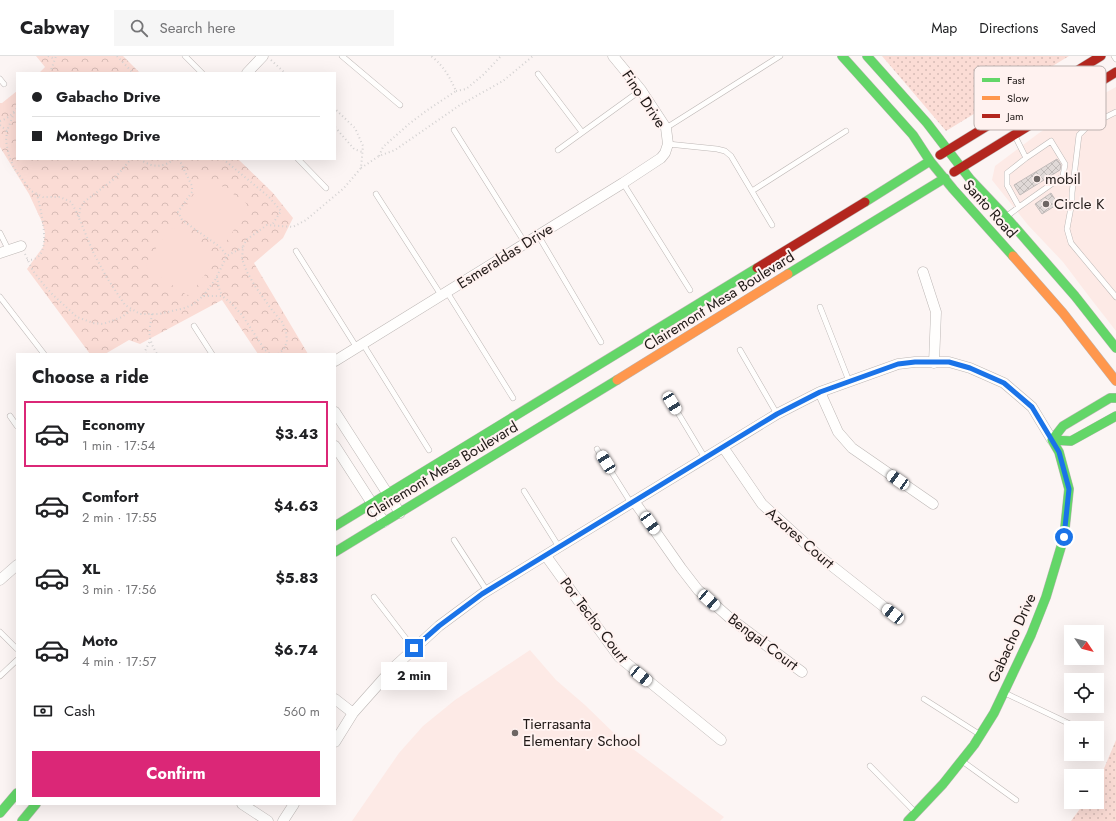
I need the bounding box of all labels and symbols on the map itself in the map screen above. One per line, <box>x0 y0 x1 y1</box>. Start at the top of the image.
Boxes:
street label: Fino Drive <box>617 66 672 132</box>
legend <box>974 66 1106 130</box>
text: Fast <box>1007 72 1025 88</box>
text: Slow <box>1007 90 1029 106</box>
text: Jam <box>1005 108 1024 124</box>
place label: mobil <box>1045 168 1081 190</box>
marker: mobil <box>1032 174 1042 184</box>
street label: Santo Road <box>958 175 1022 243</box>
place label: Circle K <box>1054 193 1105 215</box>
marker: Circle K <box>1041 199 1051 209</box>
street label: Esmeraldas Drive <box>453 218 557 294</box>
street label: Clairemont Mesa Boulevard <box>639 246 799 356</box>
car <box>661 390 683 416</box>
street label: Clairemont Mesa Boulevard <box>362 416 522 524</box>
car <box>595 449 617 475</box>
car <box>885 468 911 492</box>
street label: Azores Court <box>761 502 839 574</box>
car <box>638 510 662 536</box>
route start <box>1055 528 1073 546</box>
street label: Por Techo Court <box>555 573 634 668</box>
car <box>696 588 722 612</box>
street label: Gabacho Drive <box>982 590 1042 686</box>
car <box>880 602 906 626</box>
street label: Bengal Court <box>723 608 803 676</box>
north arrow <box>1064 625 1104 665</box>
route end <box>405 639 423 657</box>
callout: 2 min <box>381 662 447 690</box>
car <box>628 664 654 688</box>
place label: Tierrasanta Elementary School <box>523 713 640 752</box>
marker: Tierrasanta Elementary School <box>510 728 520 738</box>

